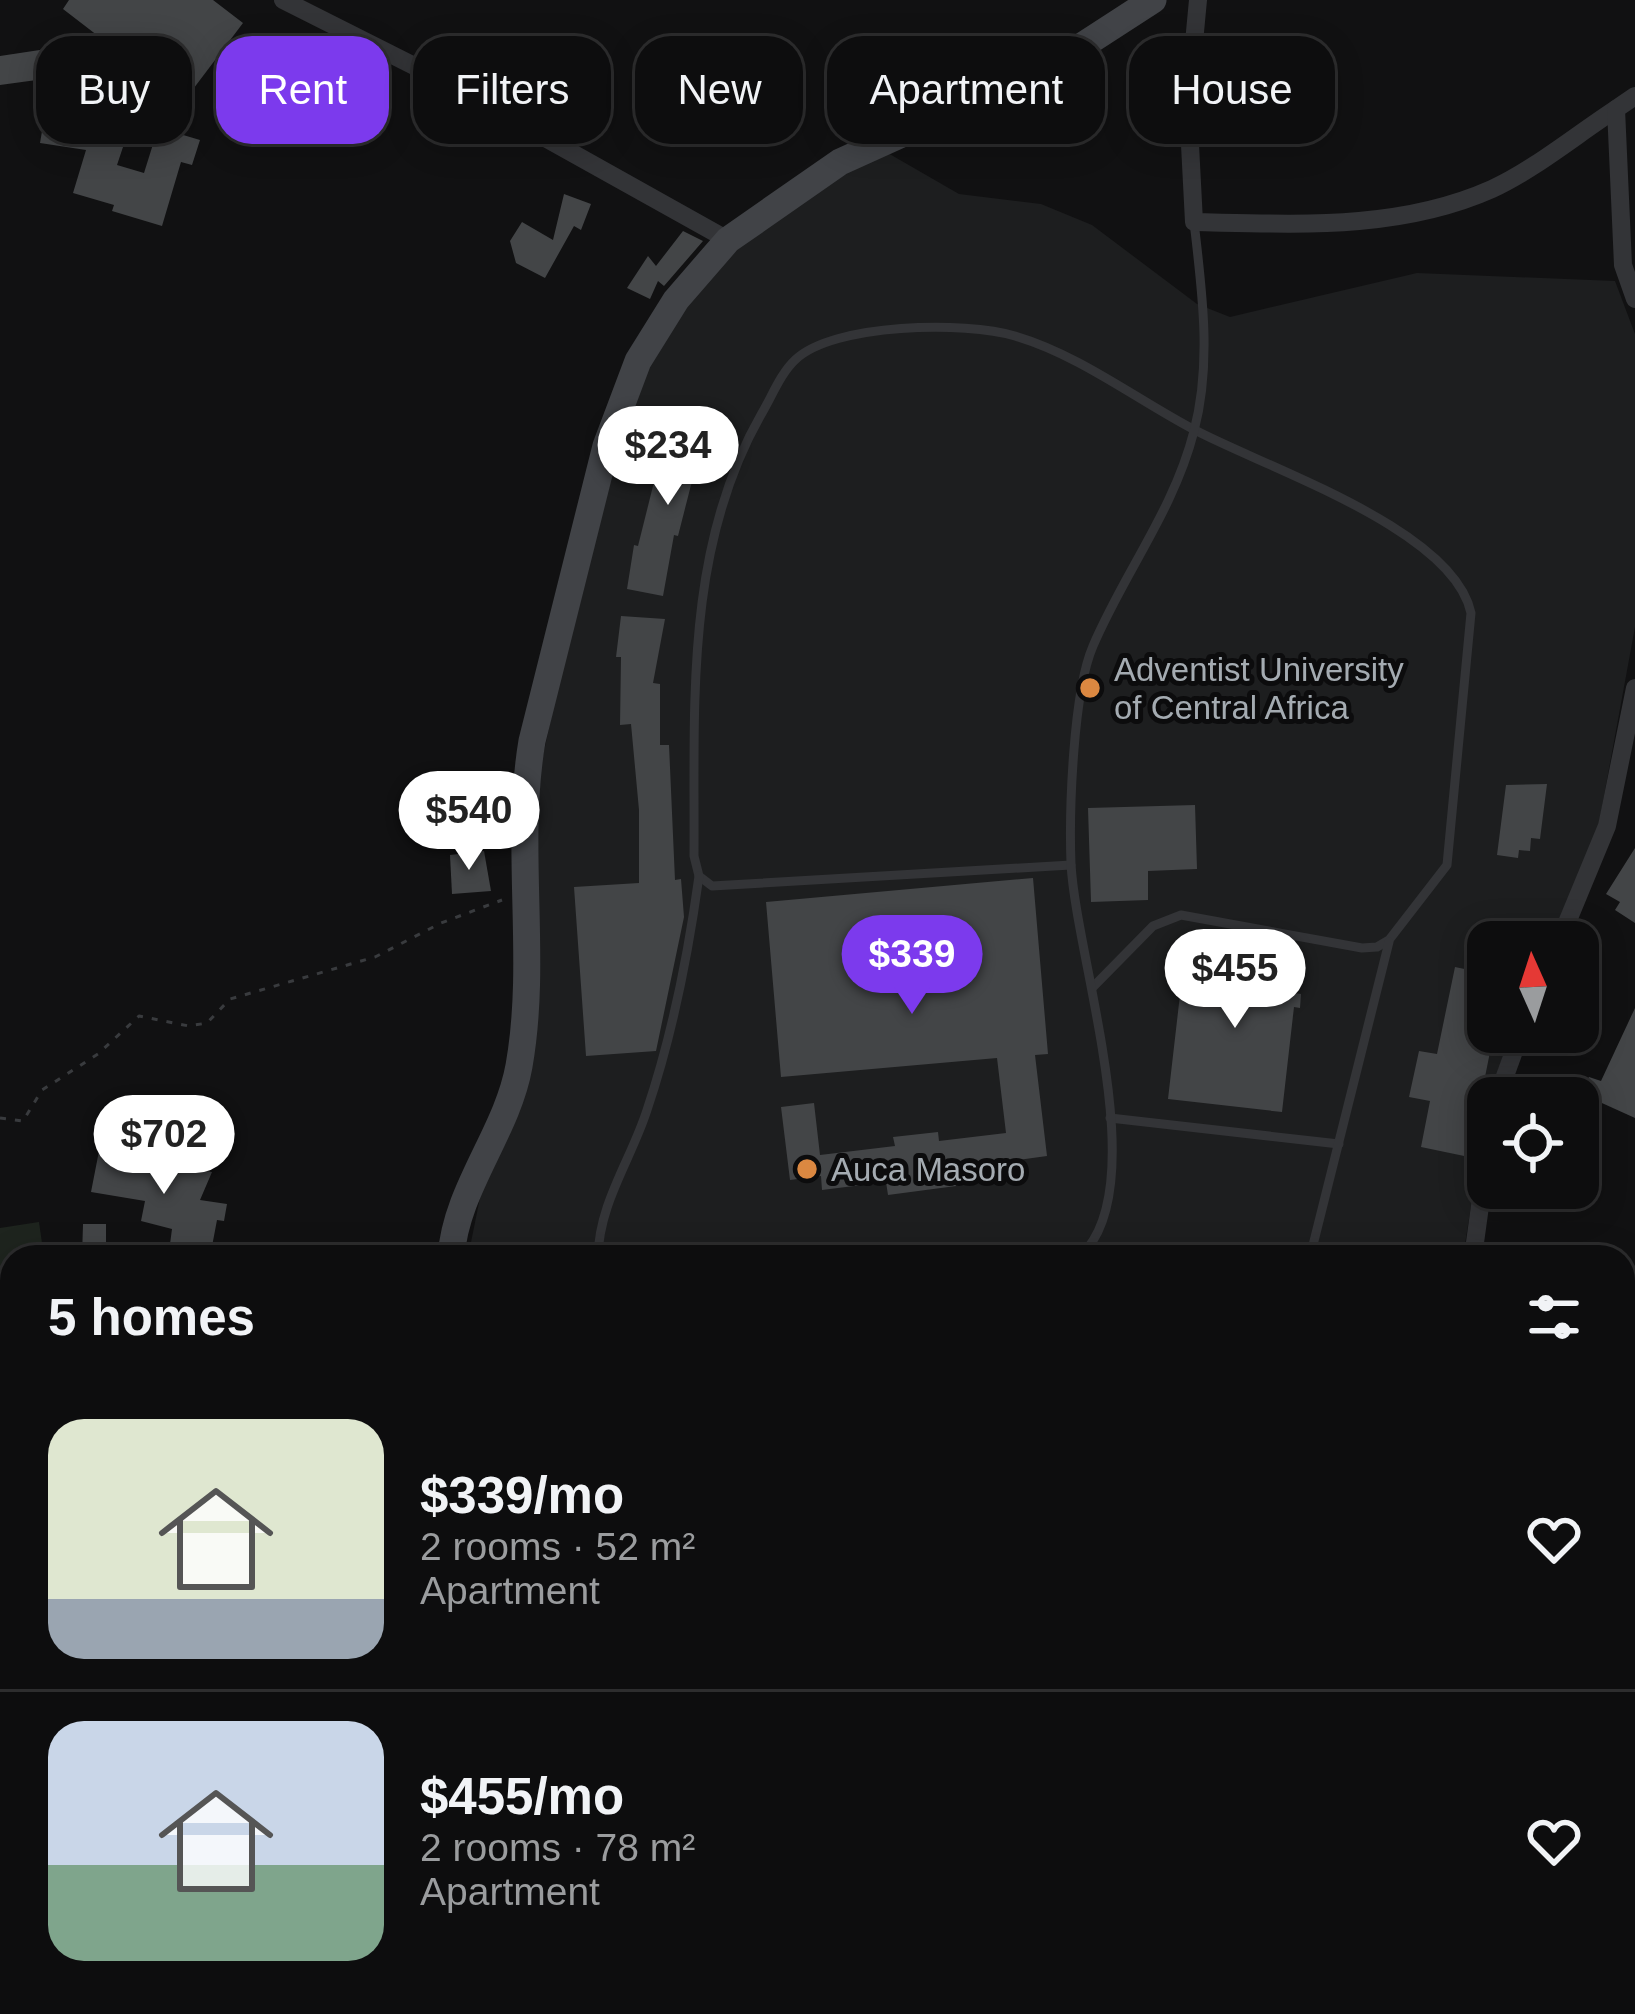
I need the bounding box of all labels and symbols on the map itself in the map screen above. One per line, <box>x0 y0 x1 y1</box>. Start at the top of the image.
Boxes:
pin: $234 <box>597 406 739 508</box>
place label: Adventist University of Central Africa <box>1114 651 1404 726</box>
marker: Adventist University of Central Africa <box>1077 675 1103 701</box>
pin: $540 <box>398 771 540 873</box>
pin: $339 <box>841 915 983 1017</box>
north arrow <box>1467 921 1599 1053</box>
pin: $455 <box>1164 929 1306 1031</box>
pin: $702 <box>93 1095 235 1197</box>
place label: Auca Masoro <box>831 1151 1025 1188</box>
marker: Auca Masoro <box>794 1156 820 1182</box>

